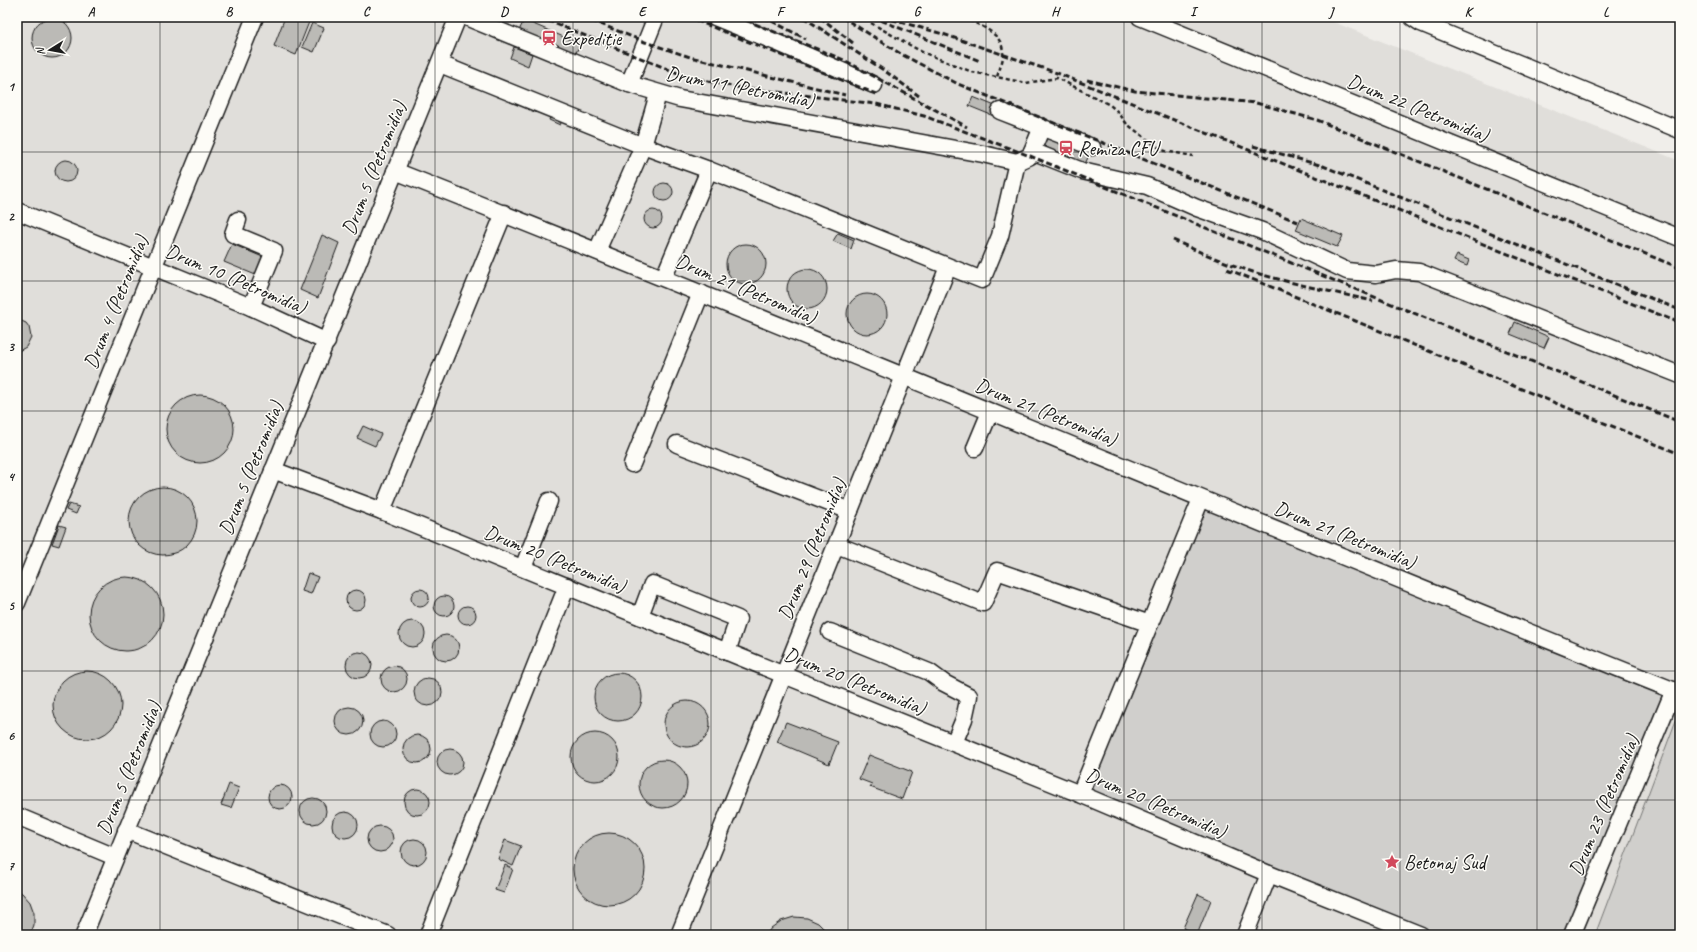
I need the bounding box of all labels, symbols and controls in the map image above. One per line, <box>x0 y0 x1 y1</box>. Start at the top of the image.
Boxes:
text: A <box>88 4 96 20</box>
text: B <box>226 4 234 20</box>
text: C <box>363 4 371 20</box>
text: D <box>500 4 509 20</box>
text: E <box>639 4 648 20</box>
text: F <box>777 4 786 20</box>
text: G <box>914 4 922 20</box>
text: H <box>1051 4 1061 20</box>
text: I <box>1190 4 1199 20</box>
text: J <box>1328 4 1335 20</box>
text: K <box>1465 4 1475 20</box>
text: L <box>1603 4 1610 20</box>
place label: Expediție <box>561 26 623 51</box>
station icon: Expediție <box>540 29 558 47</box>
north arrow <box>30 30 70 70</box>
text: N <box>32 45 48 57</box>
street label: Drum 11 (Petromidia) <box>664 60 818 114</box>
street label: Drum 22 (Petromidia) <box>1344 68 1494 148</box>
text: 1 <box>8 79 16 95</box>
street label: Drum 5 (Petromidia) <box>336 97 413 238</box>
place label: Remiza CFU <box>1078 136 1161 161</box>
station icon: Remiza CFU <box>1057 139 1075 157</box>
text: 2 <box>8 209 15 225</box>
street label: Drum 4 (Petromidia) <box>78 231 155 372</box>
street label: Drum 10 (Petromidia) <box>162 238 311 320</box>
street label: Drum 21 (Petromidia) <box>672 248 821 330</box>
text: 3 <box>8 339 15 355</box>
street label: Drum 21 (Petromidia) <box>972 372 1122 452</box>
street label: Drum 5 (Petromidia) <box>213 397 290 538</box>
text: 4 <box>8 469 16 485</box>
street label: Drum 29 (Petromidia) <box>772 473 852 623</box>
street label: Drum 21 (Petromidia) <box>1271 495 1421 575</box>
street label: Drum 20 (Petromidia) <box>481 519 631 599</box>
text: 5 <box>8 598 15 614</box>
street label: Drum 20 (Petromidia) <box>781 641 931 721</box>
street label: Drum 5 (Petromidia) <box>91 697 168 838</box>
text: 6 <box>8 728 15 744</box>
street label: Drum 23 (Petromidia) <box>1563 730 1645 879</box>
street label: Drum 20 (Petromidia) <box>1082 762 1231 844</box>
place label: Betonaj Sud <box>1404 850 1488 875</box>
place icon: Betonaj Sud <box>1383 853 1401 871</box>
text: 7 <box>8 858 15 874</box>

